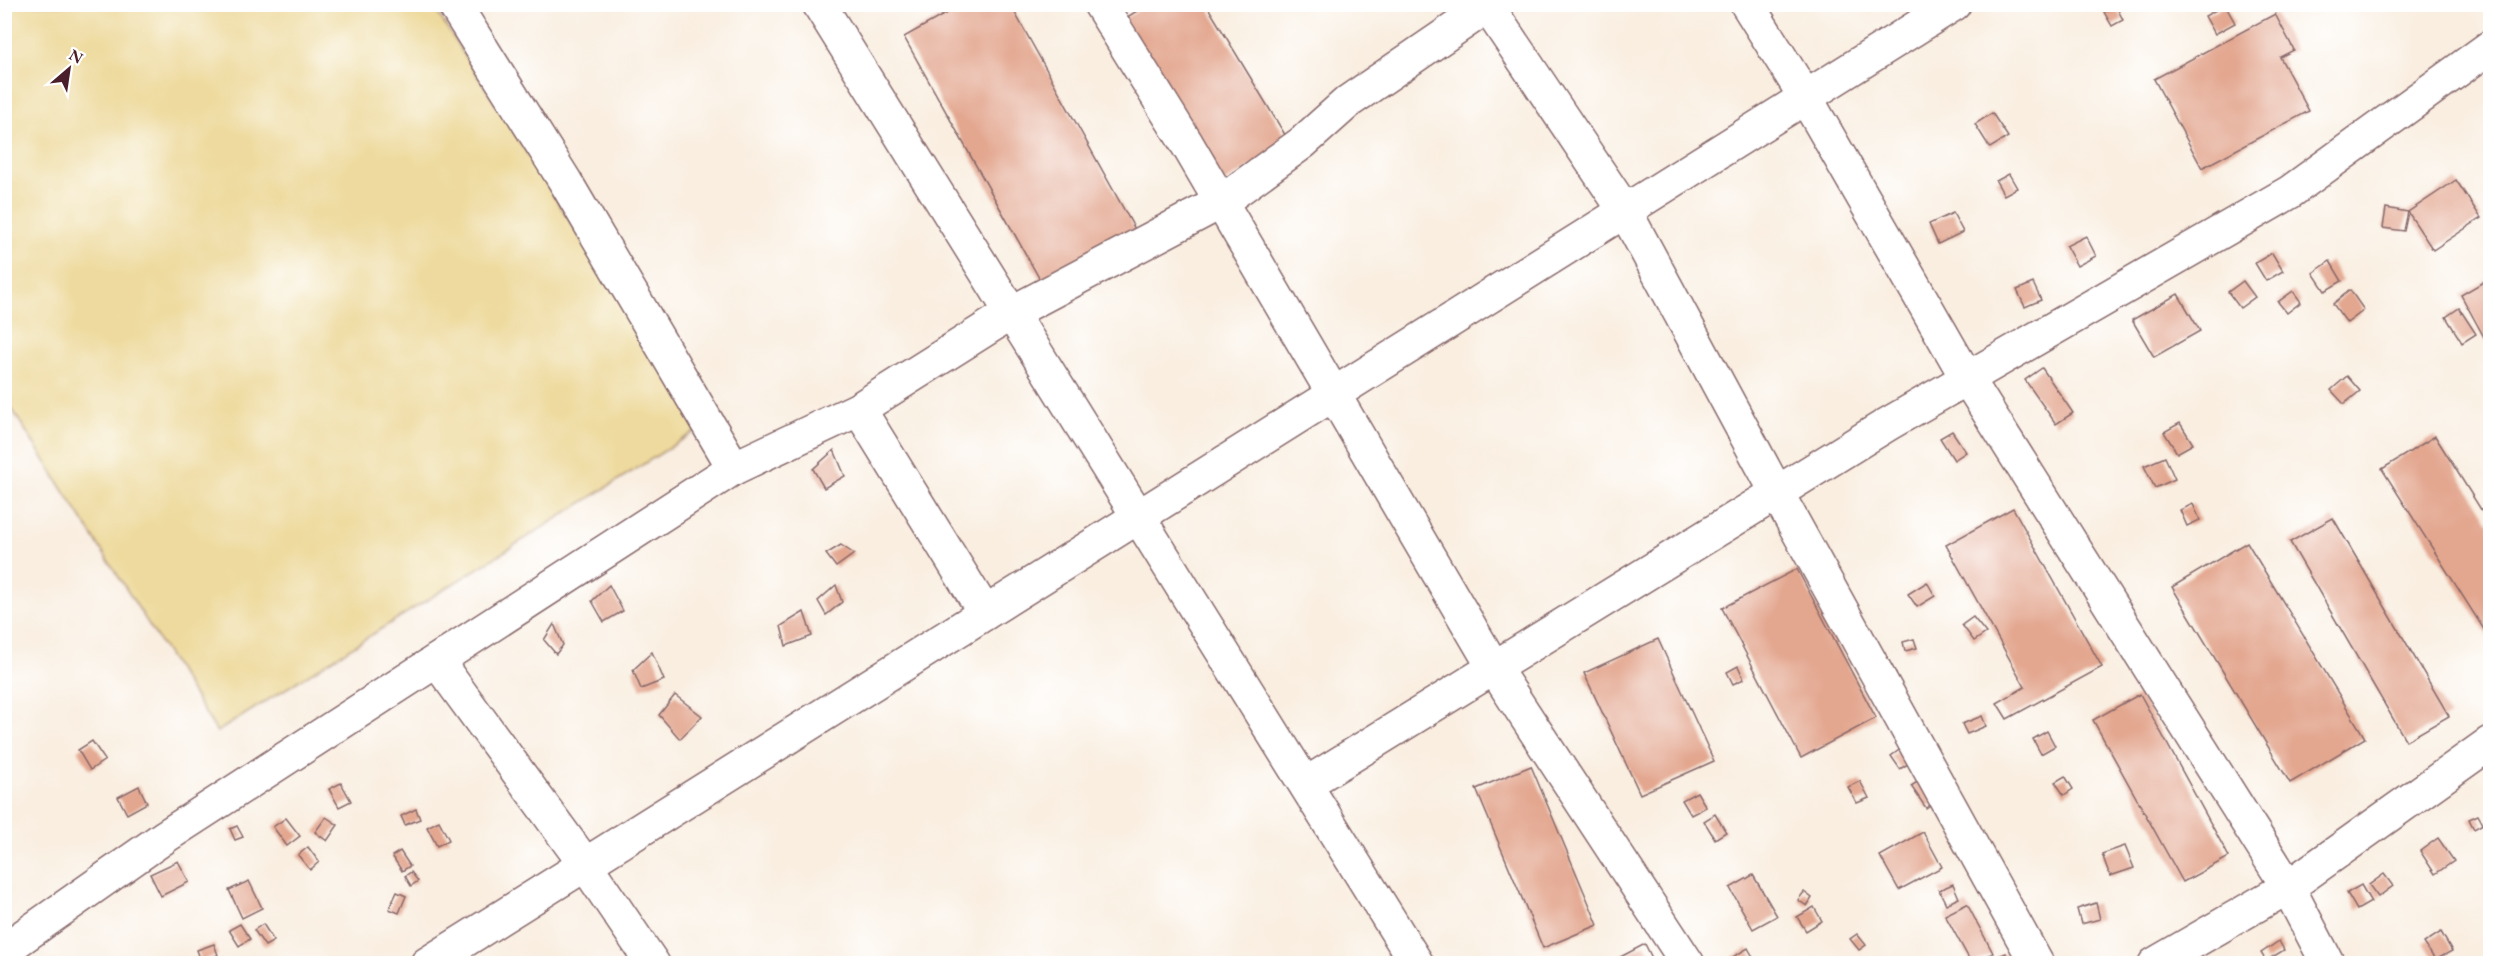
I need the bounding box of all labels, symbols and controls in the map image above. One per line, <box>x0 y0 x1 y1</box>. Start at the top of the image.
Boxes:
north arrow <box>39 39 99 99</box>
text: N <box>65 44 87 69</box>

